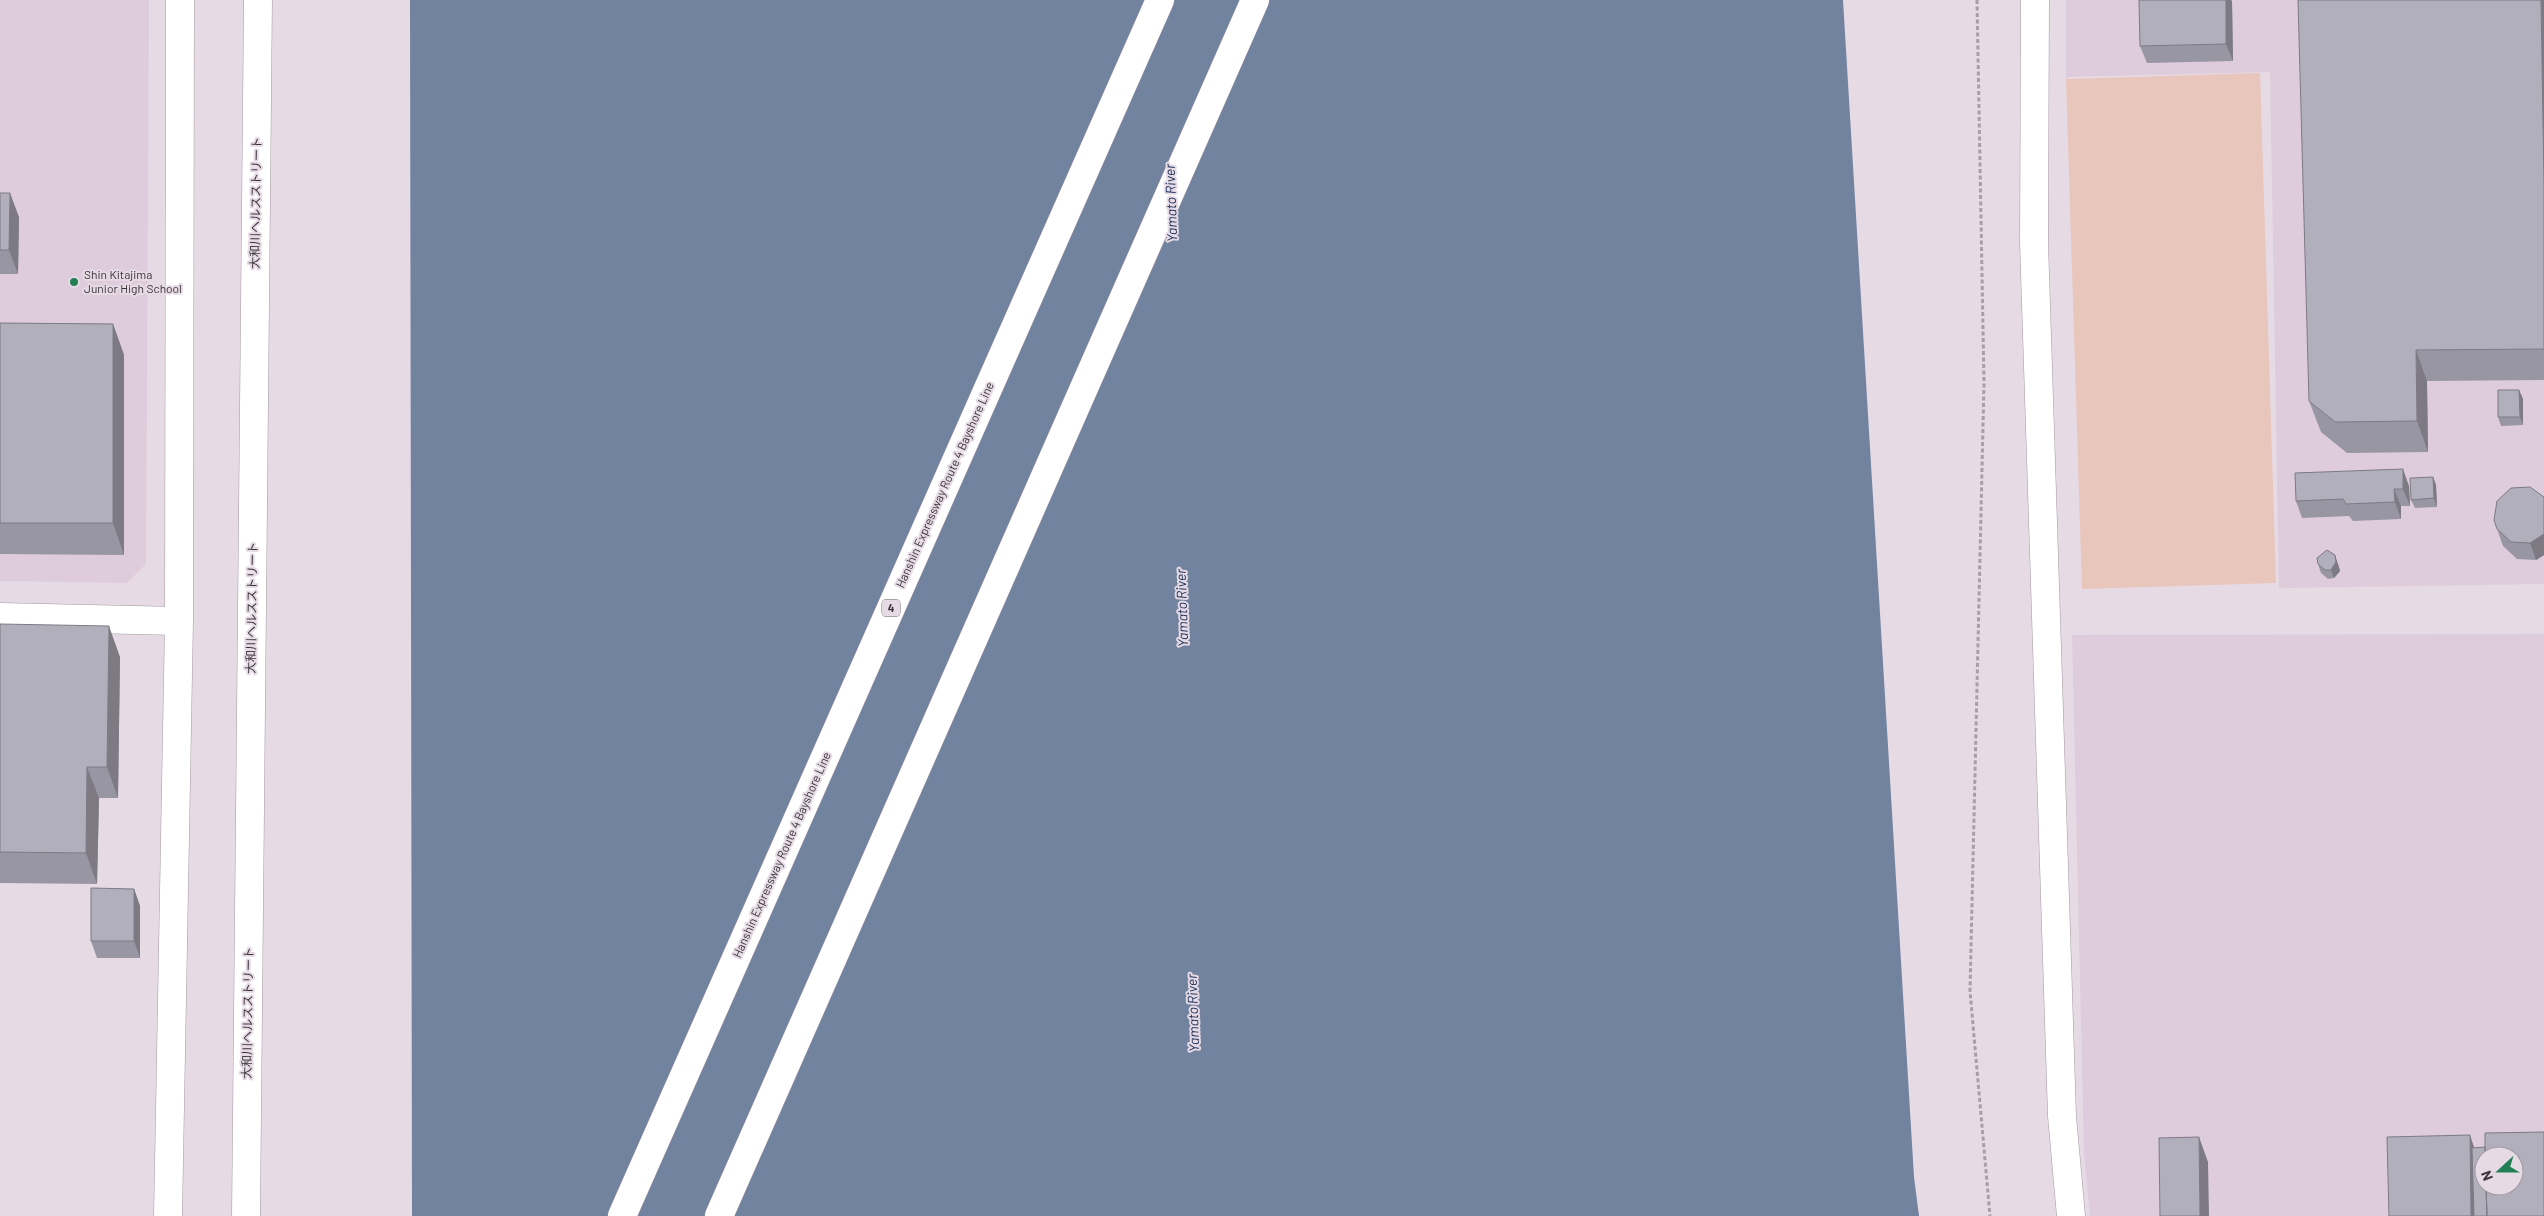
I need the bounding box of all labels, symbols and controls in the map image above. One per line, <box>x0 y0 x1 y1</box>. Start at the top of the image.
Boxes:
street label: 大和川ヘルスストリート <box>247 137 263 269</box>
water label: Yamato River <box>1161 163 1180 242</box>
place label: Shin Kitajima Junior High School <box>84 267 182 295</box>
marker: Shin Kitajima Junior High School <box>68 276 80 288</box>
street label: Hanshin Expressway Route 4 Bayshore Line <box>892 380 996 590</box>
street label: 大和川ヘルスストリート <box>243 542 259 674</box>
water label: Yamato River <box>1172 568 1191 647</box>
road number: 4 <box>882 600 900 616</box>
street label: Hanshin Expressway Route 4 Bayshore Line <box>729 750 833 960</box>
street label: 大和川ヘルスストリート <box>239 947 255 1079</box>
water label: Yamato River <box>1183 973 1202 1052</box>
north arrow <box>2474 1146 2524 1196</box>
text: N <box>2477 1168 2496 1183</box>

